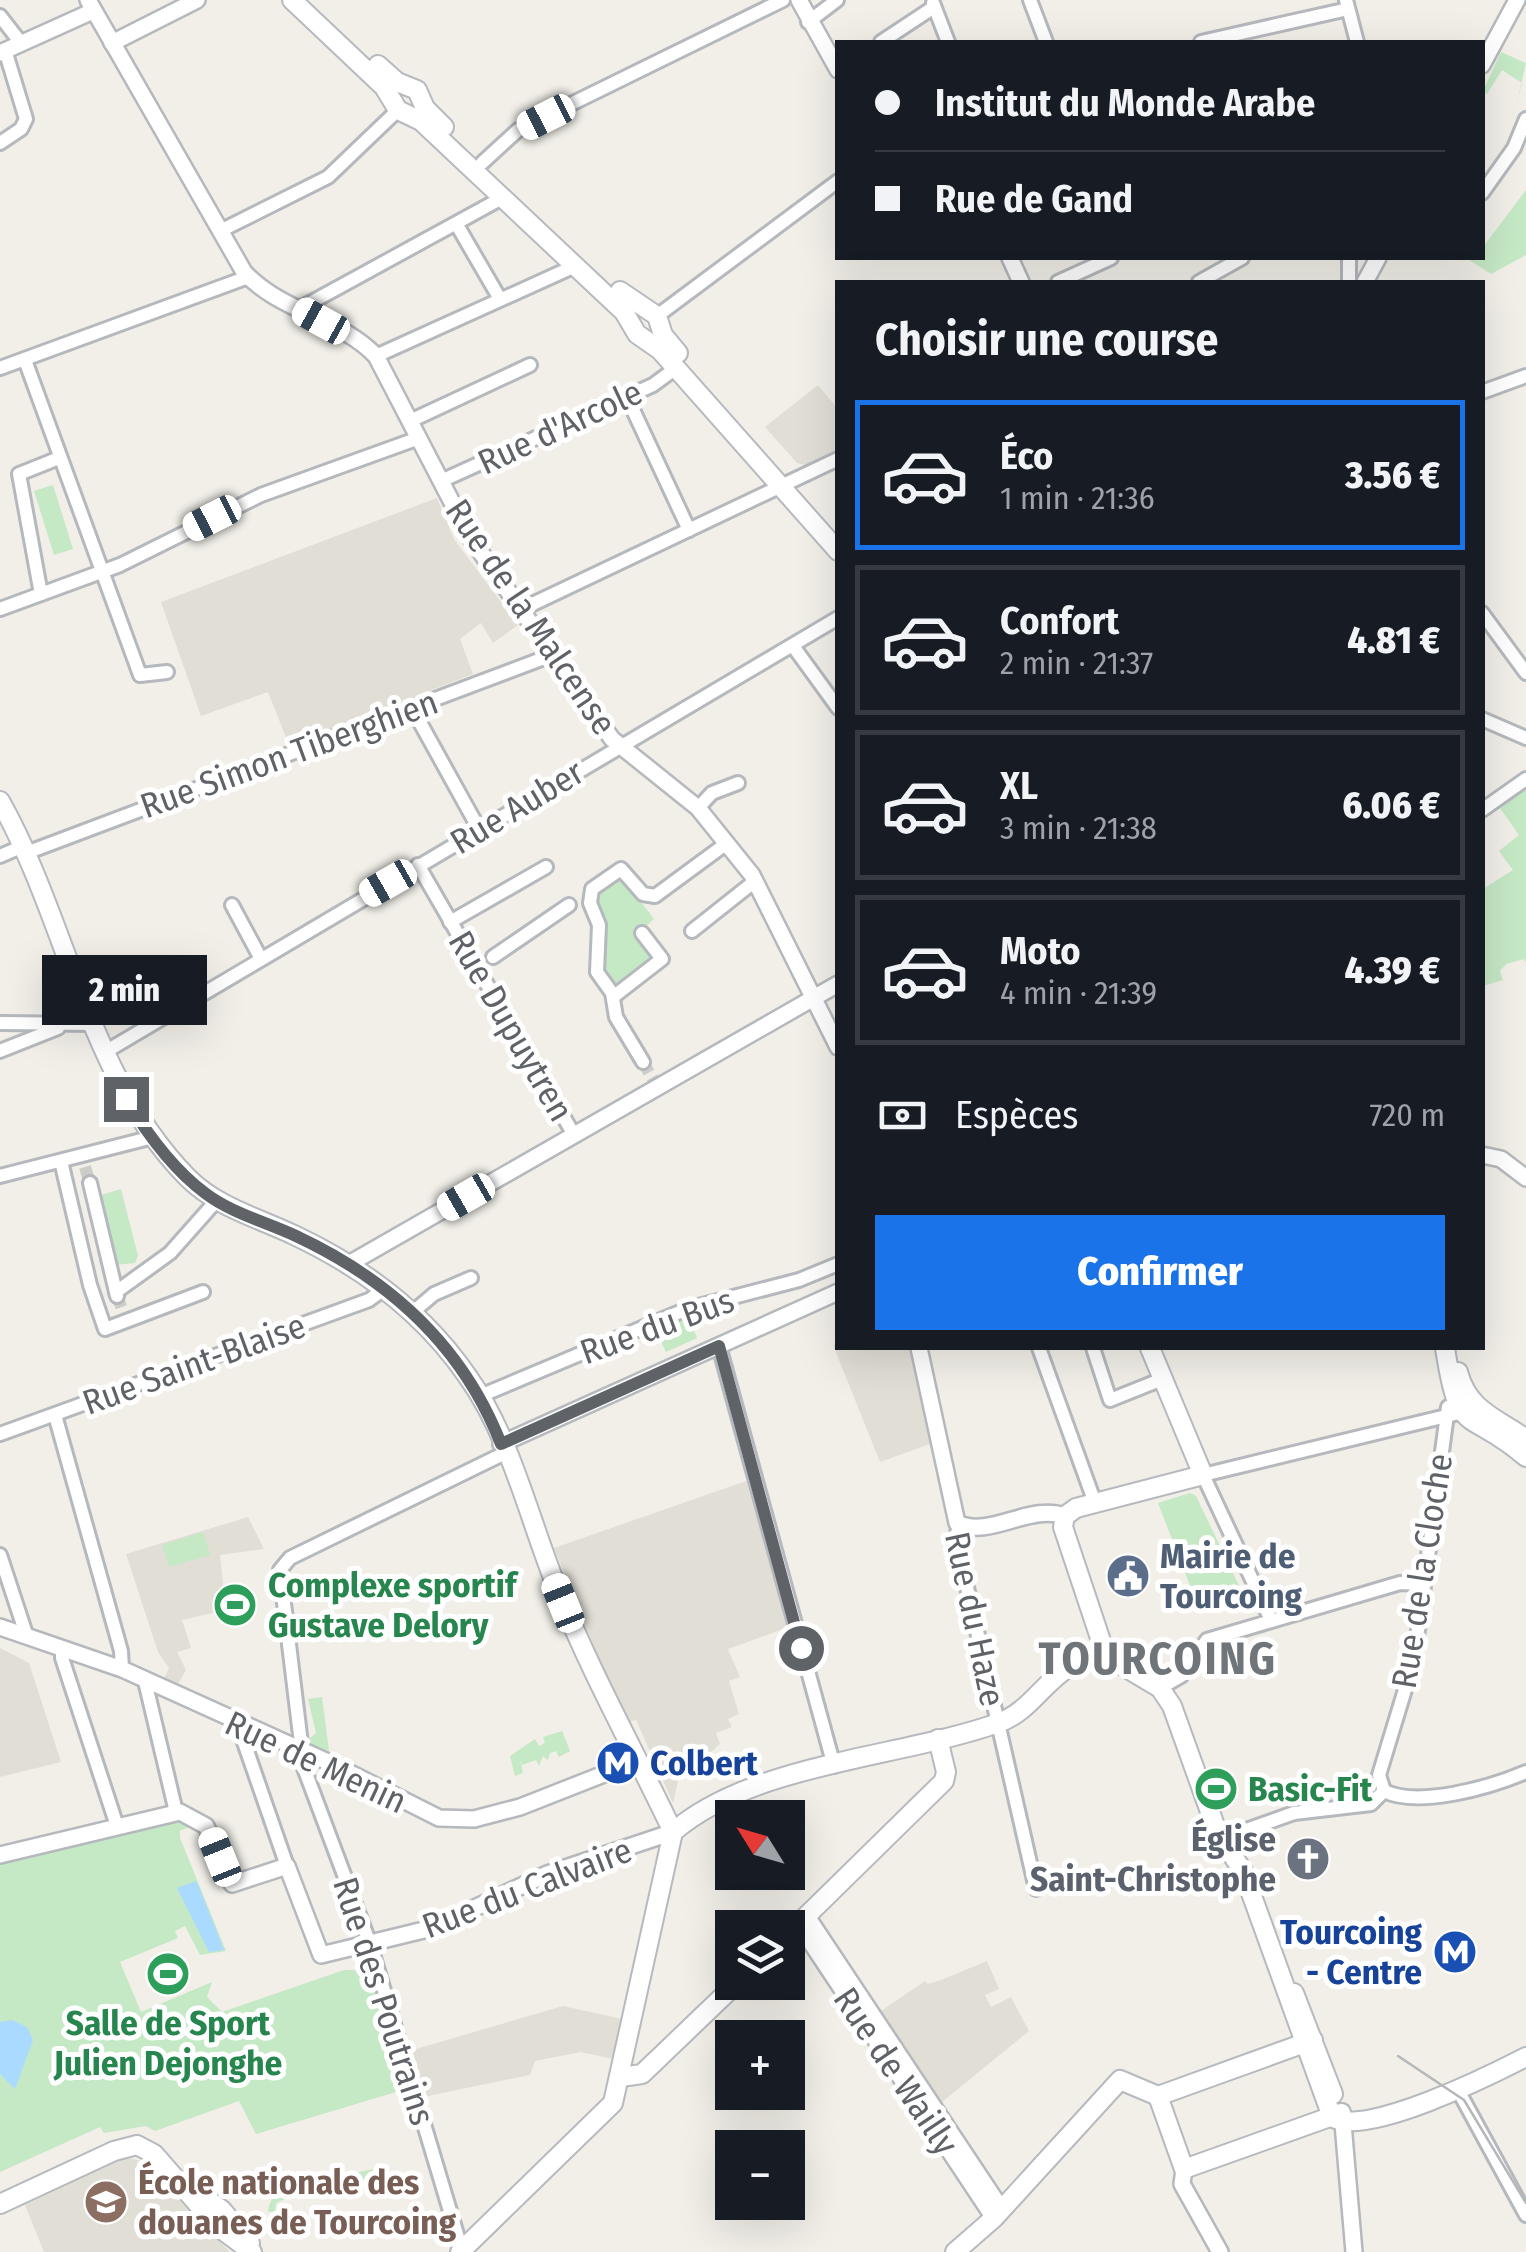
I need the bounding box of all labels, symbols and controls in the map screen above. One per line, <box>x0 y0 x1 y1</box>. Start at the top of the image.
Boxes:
text: Institut du Monde Arabe <box>935 80 1315 126</box>
car <box>512 90 580 144</box>
text: Rue de Gand <box>935 176 1133 222</box>
car <box>287 293 355 349</box>
text: Choisir une course <box>875 313 1218 367</box>
street label: Rue d'Arcole <box>471 371 649 483</box>
icon: car <box>880 430 970 520</box>
text: Éco <box>1000 433 1053 479</box>
text: 3.56 € <box>1345 452 1440 498</box>
text: 1 min · 21:36 <box>1000 479 1155 517</box>
car <box>178 491 246 545</box>
street label: Rue de la Malcense <box>437 491 625 743</box>
icon: car <box>880 595 970 685</box>
text: Confort <box>1000 598 1119 644</box>
text: 4.81 € <box>1347 617 1440 663</box>
text: 2 min · 21:37 <box>1000 644 1153 682</box>
street label: Rue Simon Tiberghien <box>135 681 443 827</box>
street label: Rue Auber <box>443 751 591 863</box>
icon: car <box>880 760 970 850</box>
text: XL <box>1000 763 1038 809</box>
text: 6.06 € <box>1342 782 1440 828</box>
text: 3 min · 21:38 <box>1000 809 1157 847</box>
car <box>355 855 421 911</box>
street label: Rue Dupuytren <box>440 923 582 1129</box>
icon: car <box>880 925 970 1015</box>
text: Moto <box>1000 928 1081 974</box>
text: 4.39 € <box>1345 947 1440 993</box>
callout: 2 min <box>44 954 208 1024</box>
text: 2 min <box>89 971 160 1009</box>
text: 4 min · 21:39 <box>1000 974 1157 1012</box>
route end <box>104 1077 149 1122</box>
icon: cash <box>875 1088 930 1143</box>
text: Espèces <box>955 1092 1078 1138</box>
text: 720 m <box>1369 1096 1445 1134</box>
car <box>433 1169 499 1225</box>
button: Confirmer <box>875 1215 1445 1330</box>
street label: Rue du Bus <box>574 1279 740 1373</box>
street label: Rue Saint-Blaise <box>77 1304 311 1424</box>
street label: Rue de la Cloche <box>1383 1451 1461 1691</box>
street label: Rue du Haze <box>936 1528 1014 1710</box>
place label: Mairie de Tourcoing <box>1160 1535 1303 1617</box>
public building icon: Mairie de Tourcoing <box>1105 1553 1151 1599</box>
place label: Complexe sportif Gustave Delory <box>268 1564 519 1646</box>
car <box>538 1570 588 1636</box>
sports icon: Complexe sportif Gustave Delory <box>212 1582 258 1628</box>
route start <box>779 1626 824 1671</box>
district label: TOURCOING <box>1038 1632 1278 1686</box>
street label: Rue de Menin <box>219 1702 413 1822</box>
metro station icon: Colbert <box>595 1740 641 1786</box>
place label: Colbert <box>650 1742 758 1784</box>
sports icon: Basic-Fit <box>1193 1766 1239 1812</box>
place label: Basic-Fit <box>1248 1768 1373 1810</box>
north arrow <box>715 1800 805 1890</box>
map controls <box>715 1800 805 2220</box>
place label: Église Saint-Christophe <box>1030 1818 1276 1900</box>
car <box>195 1824 245 1890</box>
street label: Rue du Calvaire <box>416 1829 638 1947</box>
church icon: Église Saint-Christophe <box>1285 1836 1331 1882</box>
street label: Rue des Poutrains <box>324 1872 444 2130</box>
button: layers <box>715 1910 805 2000</box>
place label: Tourcoing - Centre <box>1280 1911 1423 1993</box>
metro station icon: Tourcoing - Centre <box>1432 1929 1478 1975</box>
sports icon: Salle de Sport Julien Dejonghe <box>145 1951 191 1997</box>
street label: Rue de Wailly <box>825 1980 967 2163</box>
place label: Salle de Sport Julien Dejonghe <box>53 2002 282 2084</box>
button: + <box>715 2020 805 2110</box>
button: − <box>715 2130 805 2220</box>
place label: École nationale des douanes de Tourcoing <box>138 2161 457 2243</box>
school or university icon: École nationale des douanes de Tourcoing <box>83 2179 129 2225</box>

